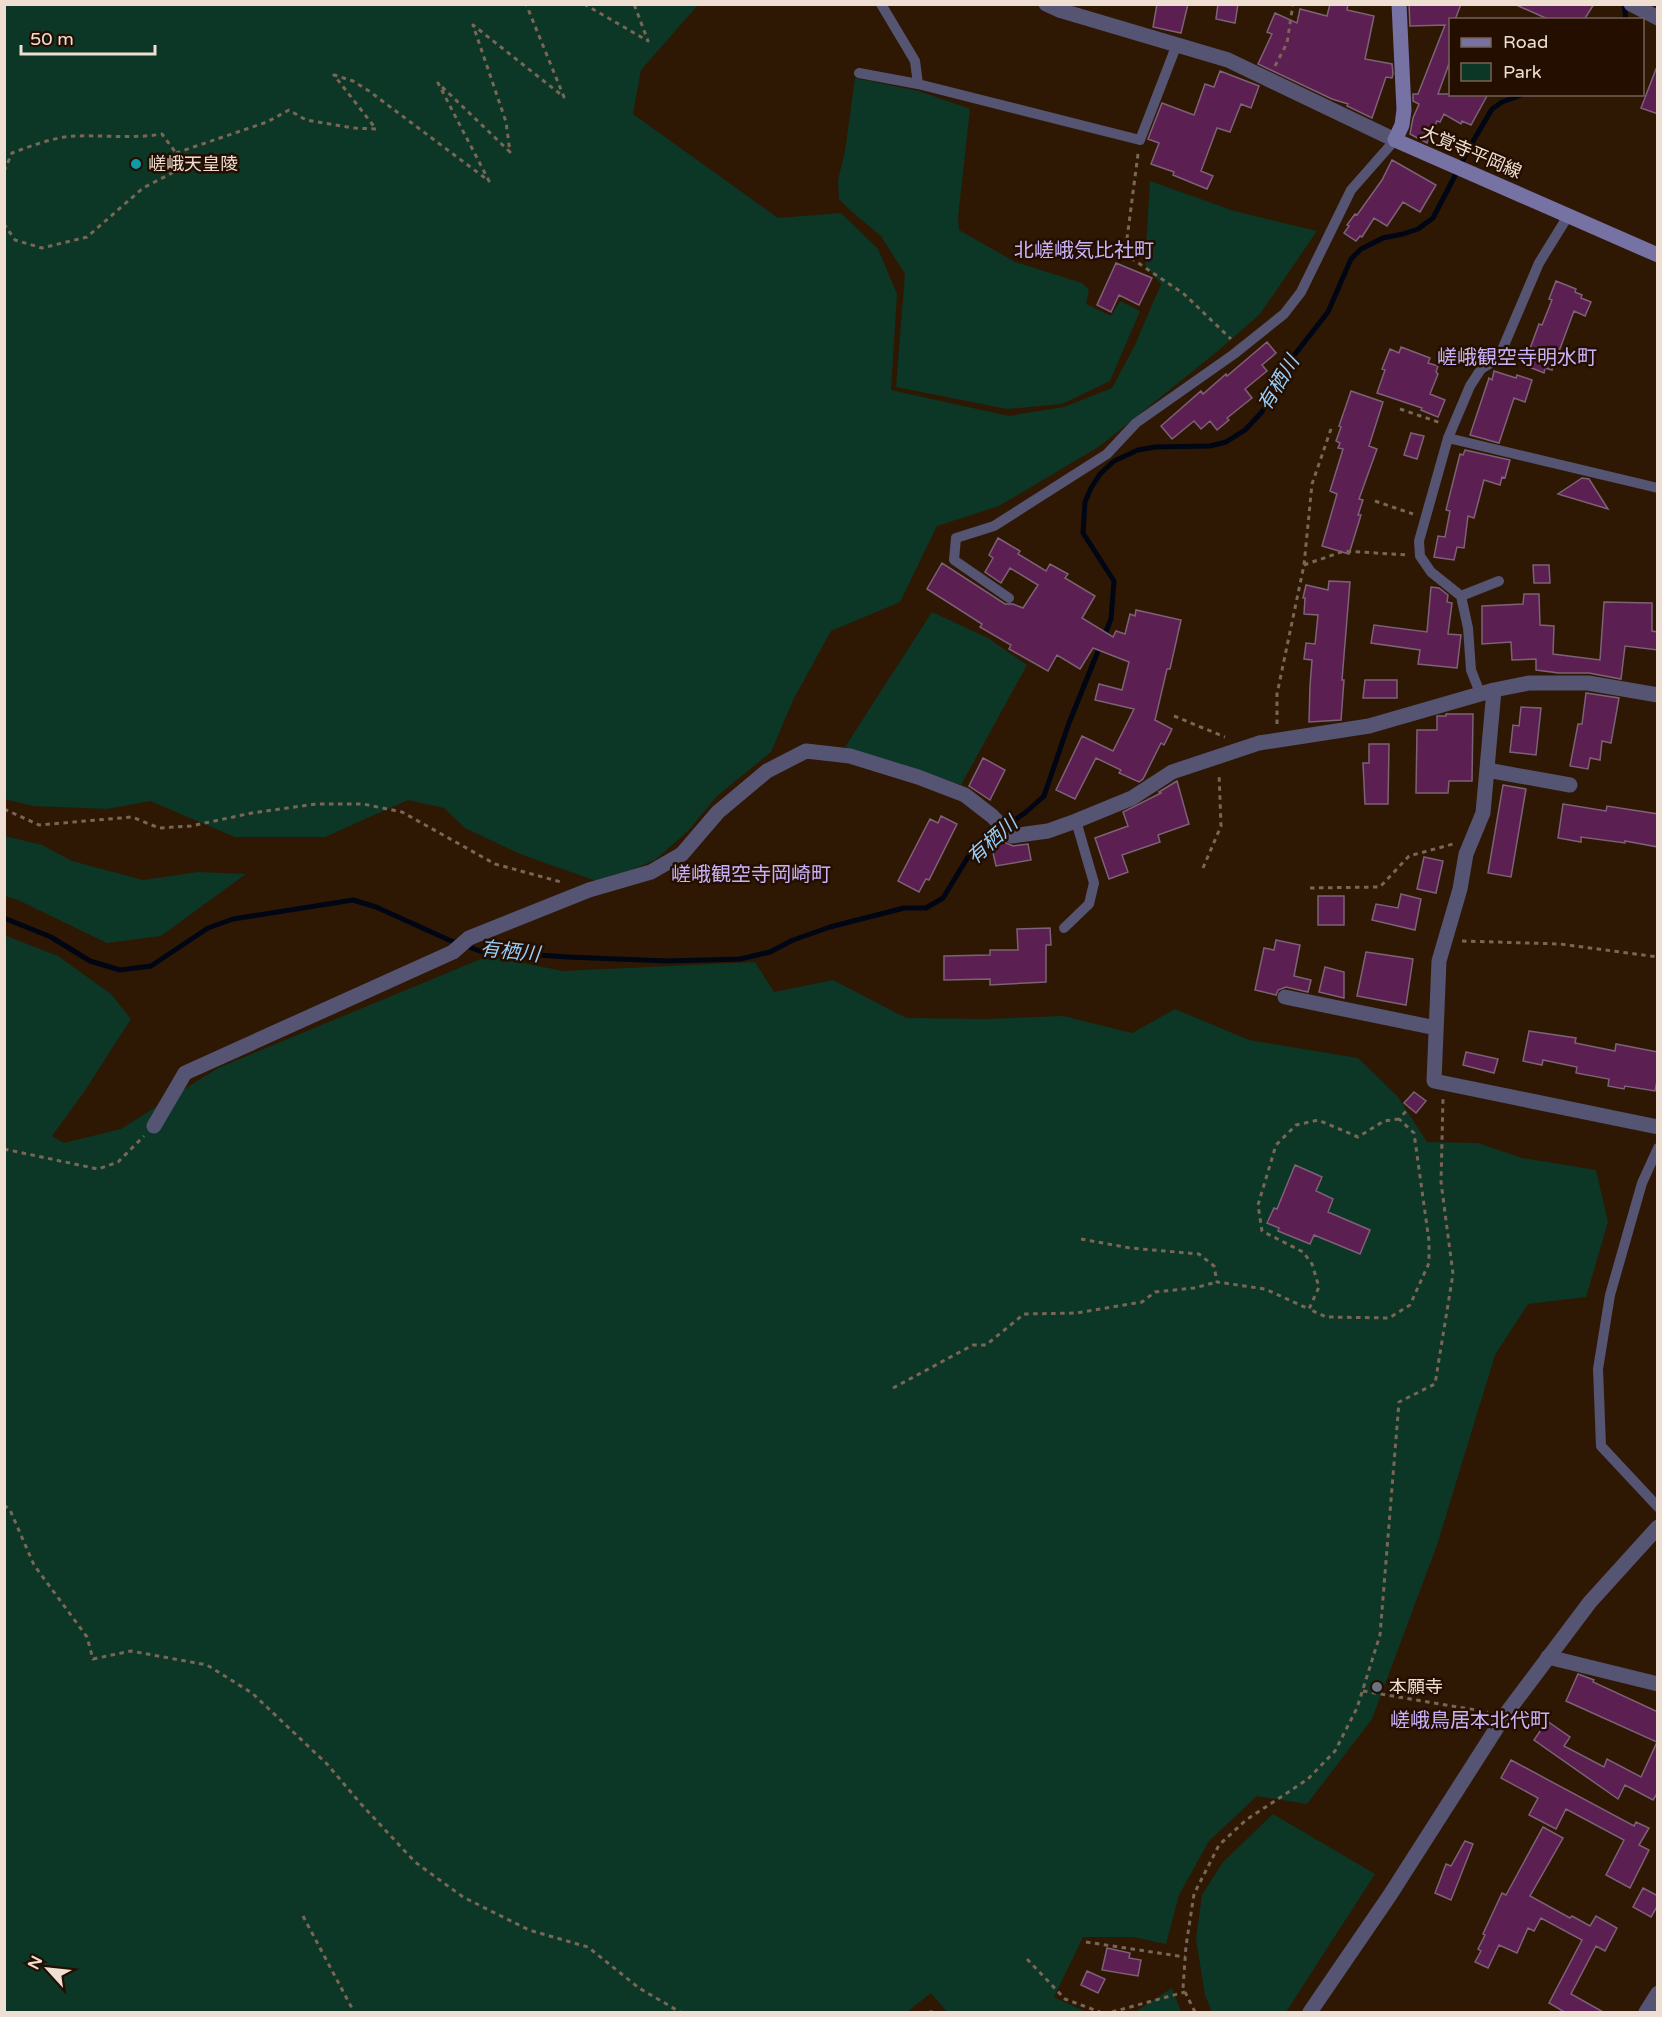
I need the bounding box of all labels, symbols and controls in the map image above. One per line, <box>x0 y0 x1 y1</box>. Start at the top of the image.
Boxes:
scale bar <box>21 18 154 56</box>
legend <box>1449 18 1644 96</box>
text: 50 m <box>30 28 74 50</box>
text: Road <box>1503 31 1548 53</box>
text: Park <box>1503 61 1542 83</box>
street label: 大覚寺平岡線 <box>1417 121 1525 183</box>
place label: 嵯峨天皇陵 <box>148 153 238 175</box>
marker: 嵯峨天皇陵 <box>129 157 143 171</box>
district label: 北嵯峨気比社町 <box>1014 239 1154 263</box>
district label: 嵯峨観空寺明水町 <box>1437 346 1597 370</box>
water label: 有栖川 <box>1253 350 1306 415</box>
water label: 有栖川 <box>962 810 1024 870</box>
district label: 嵯峨観空寺岡崎町 <box>671 863 831 887</box>
water label: 有栖川 <box>479 937 543 967</box>
place label: 本願寺 <box>1389 1676 1443 1698</box>
marker: 本願寺 <box>1370 1680 1384 1694</box>
district label: 嵯峨鳥居本北代町 <box>1390 1709 1550 1733</box>
north arrow <box>18 1939 78 1999</box>
text: N <box>24 1952 47 1973</box>

